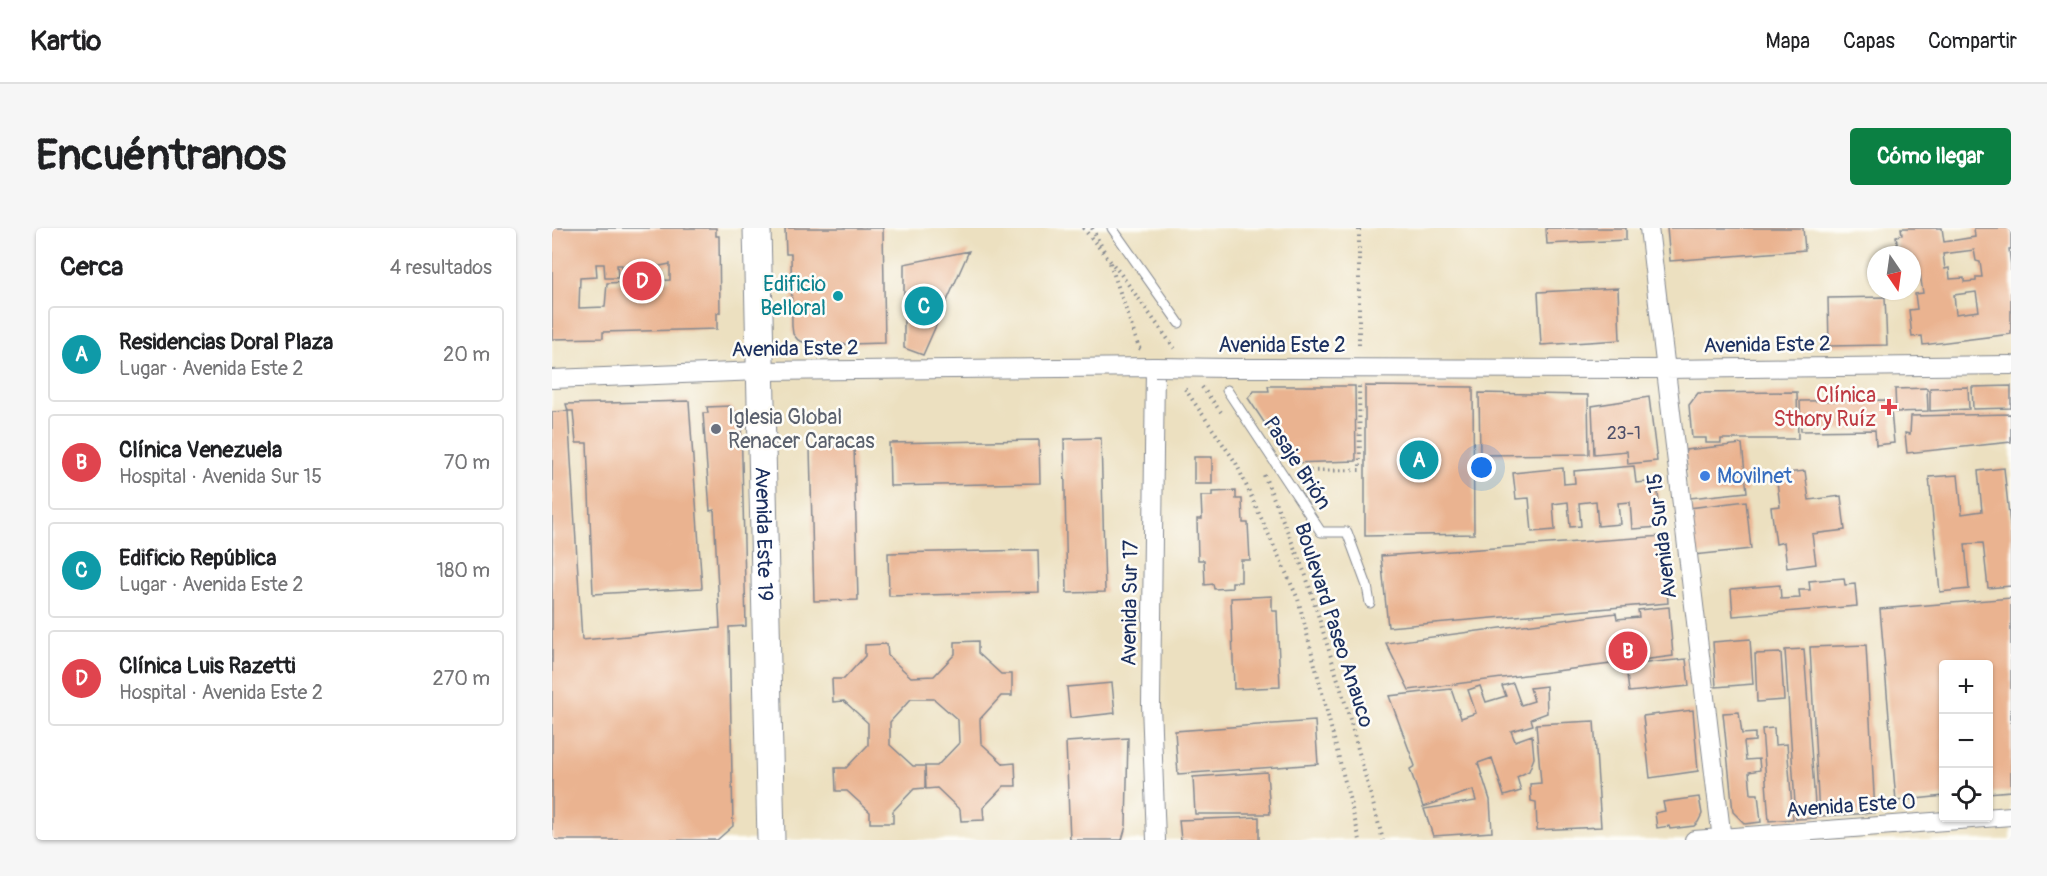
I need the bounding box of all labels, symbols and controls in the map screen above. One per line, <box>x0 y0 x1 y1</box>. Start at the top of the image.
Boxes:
text: Kartio <box>30 24 101 59</box>
text: Mapa <box>1766 28 1810 55</box>
text: Capas <box>1843 28 1895 55</box>
text: Compartir <box>1928 28 2017 55</box>
button: Cómo llegar <box>1850 128 2011 185</box>
text: Encuéntranos <box>36 130 286 182</box>
north arrow <box>1867 246 1921 300</box>
text: Cerca <box>60 251 123 283</box>
text: 4 resultados <box>390 255 492 280</box>
pin: D <box>622 259 662 304</box>
place label: Edificio Belloral <box>760 271 826 322</box>
pin: C <box>904 284 944 328</box>
marker: Edificio Belloral <box>831 289 845 303</box>
text: Residencias Doral Plaza <box>119 328 333 356</box>
street label: Avenida Este 2 <box>1703 330 1831 360</box>
street label: Avenida Este 2 <box>1218 332 1346 359</box>
street label: Avenida Este 2 <box>731 334 859 364</box>
text: A <box>75 342 88 367</box>
text: 20 m <box>443 342 490 367</box>
text: Lugar · Avenida Este 2 <box>119 356 303 381</box>
place label: Clínica Sthory Ruíz <box>1774 382 1876 433</box>
marker: Clínica Sthory Ruíz <box>1880 398 1898 416</box>
place label: Iglesia Global Renacer Caracas <box>728 404 875 455</box>
street label: Pasaje Brión <box>1257 411 1337 515</box>
marker: Iglesia Global Renacer Caracas <box>709 422 723 436</box>
house number: 23-1 <box>1607 422 1641 445</box>
text: Clínica Venezuela <box>119 436 282 464</box>
pin: A <box>1400 438 1438 482</box>
text: B <box>76 450 87 475</box>
text: 70 m <box>444 450 490 475</box>
your location <box>1467 453 1496 482</box>
place label: Movilnet <box>1717 463 1793 490</box>
text: Hospital · Avenida Sur 15 <box>119 464 322 489</box>
street label: Avenida Este 19 <box>749 466 779 602</box>
marker: Movilnet <box>1698 469 1712 483</box>
street label: Avenida Sur 15 <box>1641 472 1683 600</box>
street label: Boulevard Paseo Anauco <box>1288 519 1380 731</box>
street label: Avenida Sur 17 <box>1115 540 1145 666</box>
text: Edificio República <box>119 544 276 572</box>
text: C <box>75 558 88 583</box>
text: 180 m <box>436 558 490 583</box>
text: Lugar · Avenida Este 2 <box>119 572 303 597</box>
pin: B <box>1608 628 1648 674</box>
text: Clínica Luis Razetti <box>119 652 295 680</box>
map controls <box>1939 660 1993 822</box>
button: + <box>1939 660 1993 714</box>
text: D <box>75 666 88 691</box>
text: 270 m <box>432 666 490 691</box>
text: Hospital · Avenida Este 2 <box>119 680 323 705</box>
button: − <box>1939 714 1993 768</box>
button: locate <box>1939 768 1993 822</box>
street label: Avenida Este 0 <box>1785 788 1917 824</box>

